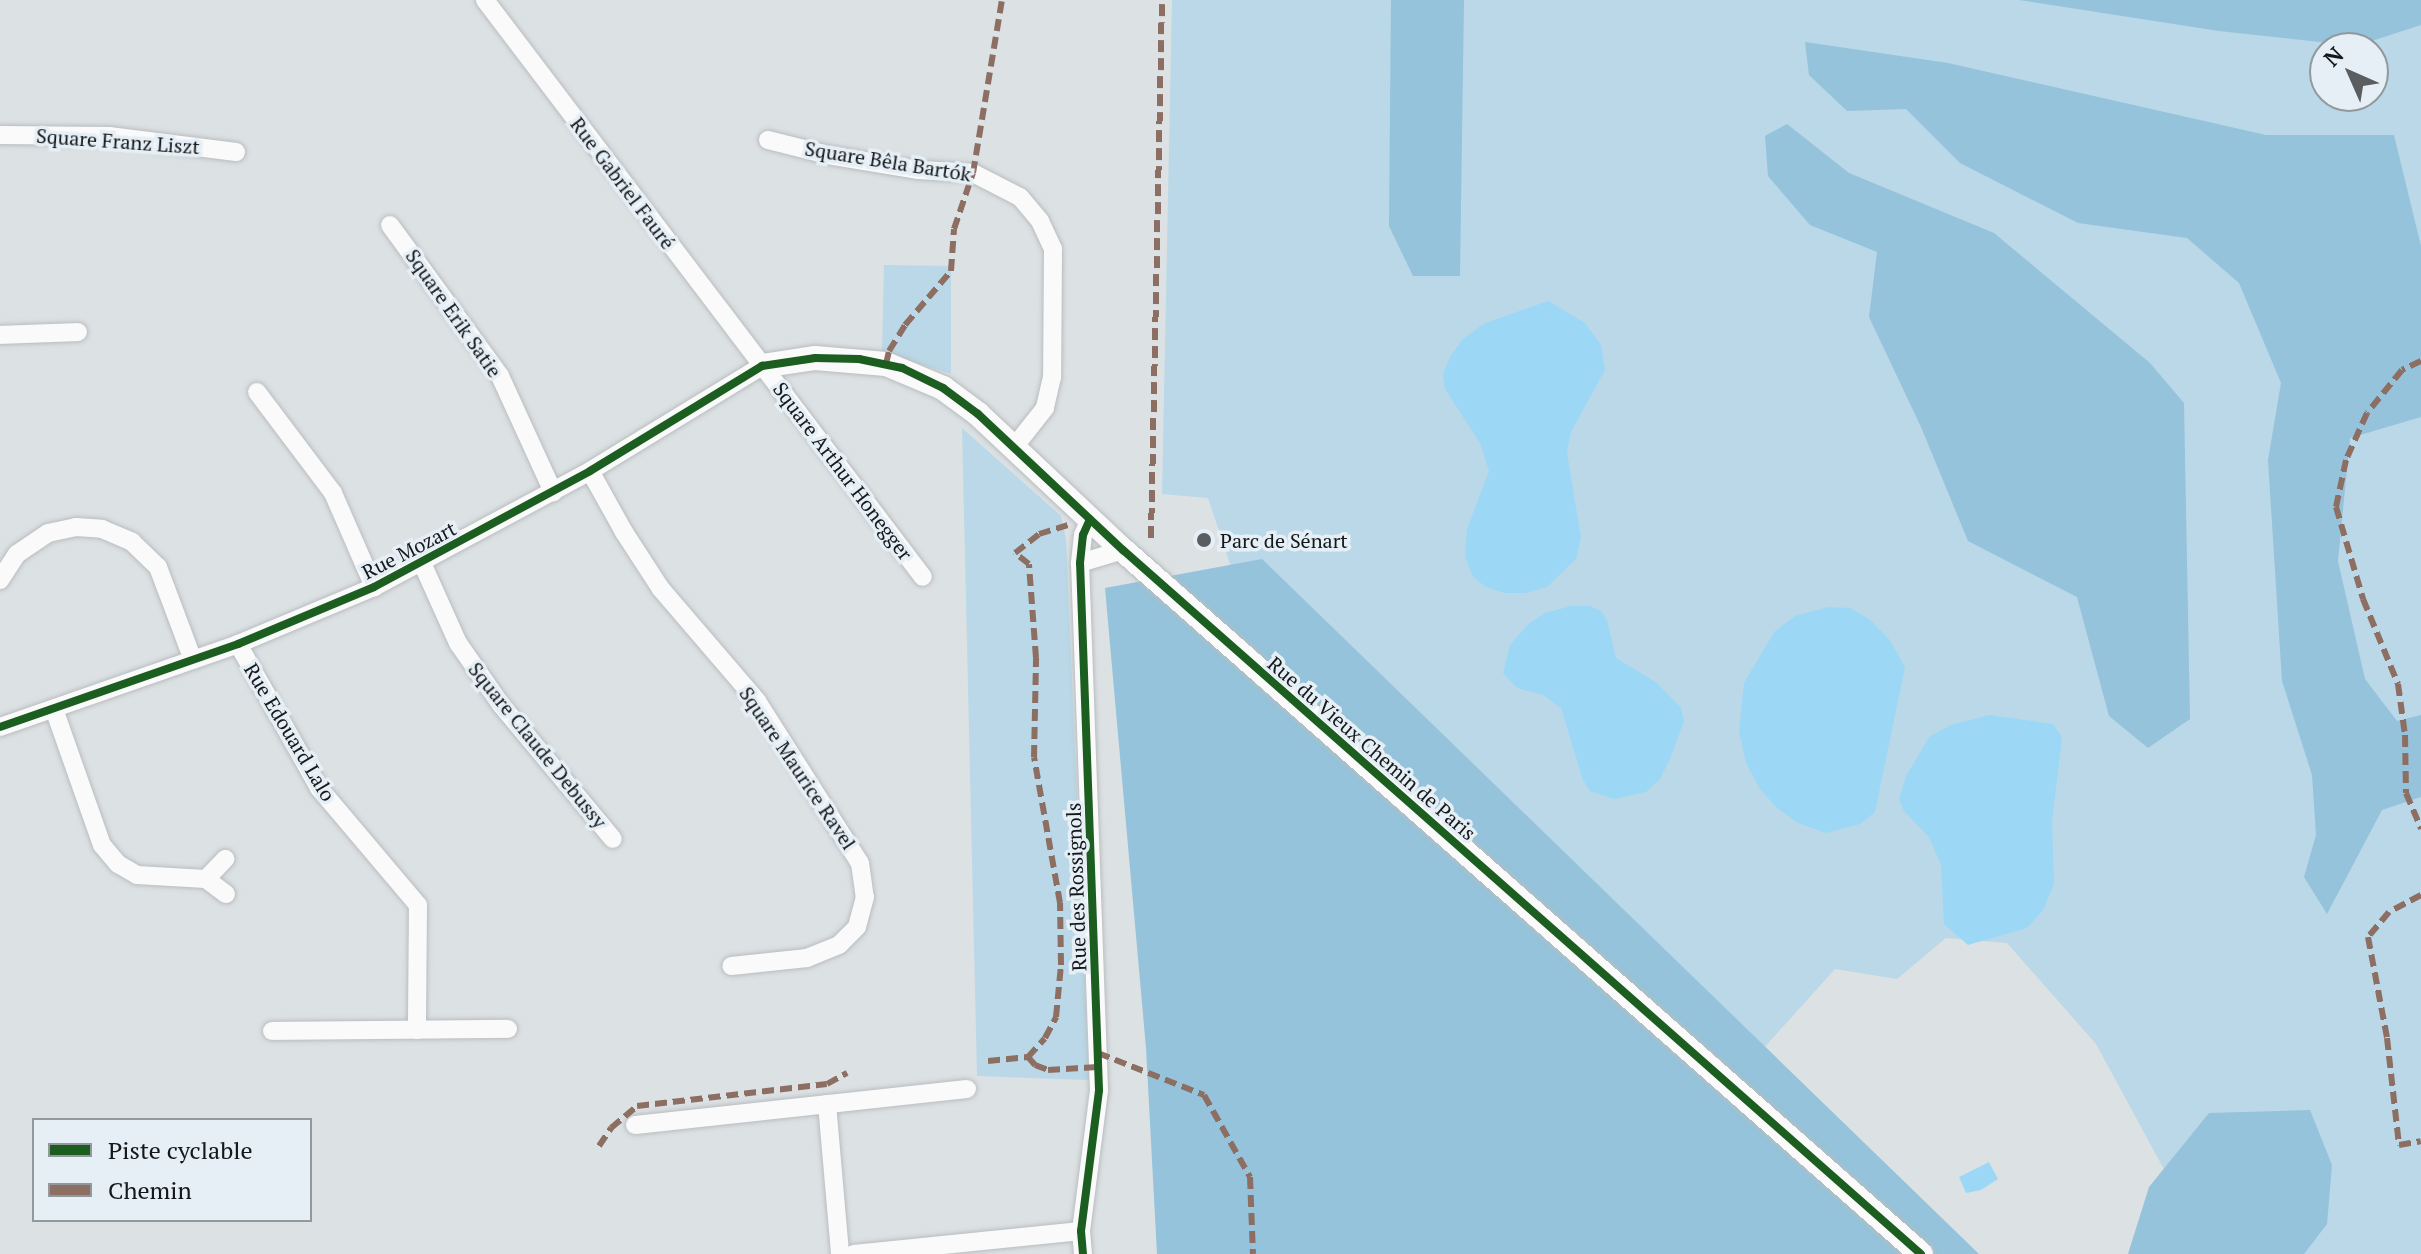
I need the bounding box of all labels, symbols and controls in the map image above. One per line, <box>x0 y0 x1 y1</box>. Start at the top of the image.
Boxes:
north arrow <box>2309 32 2389 112</box>
text: N <box>2317 40 2349 72</box>
street label: Rue Gabriel Fauré <box>566 112 680 254</box>
street label: Square Franz Liszt <box>35 123 201 159</box>
street label: Square Bêla Bartók <box>803 136 973 186</box>
street label: Square Erik Satie <box>401 244 507 382</box>
street label: Square Arthur Honegger <box>768 377 918 565</box>
street label: Rue Mozart <box>358 516 460 584</box>
place label: Parc de Sénart <box>1220 528 1348 552</box>
marker: Parc de Sénart <box>1195 531 1213 549</box>
street label: Rue du Vieux Chemin de Paris <box>1263 651 1481 845</box>
street label: Square Claude Debussy <box>464 657 612 833</box>
street label: Rue Edouard Lalo <box>239 659 341 805</box>
street label: Square Maurice Ravel <box>735 682 861 854</box>
street label: Rue des Rossignols <box>1061 802 1091 972</box>
legend <box>32 1118 312 1222</box>
text: Piste cyclable <box>108 1134 253 1166</box>
text: Chemin <box>108 1174 192 1206</box>

